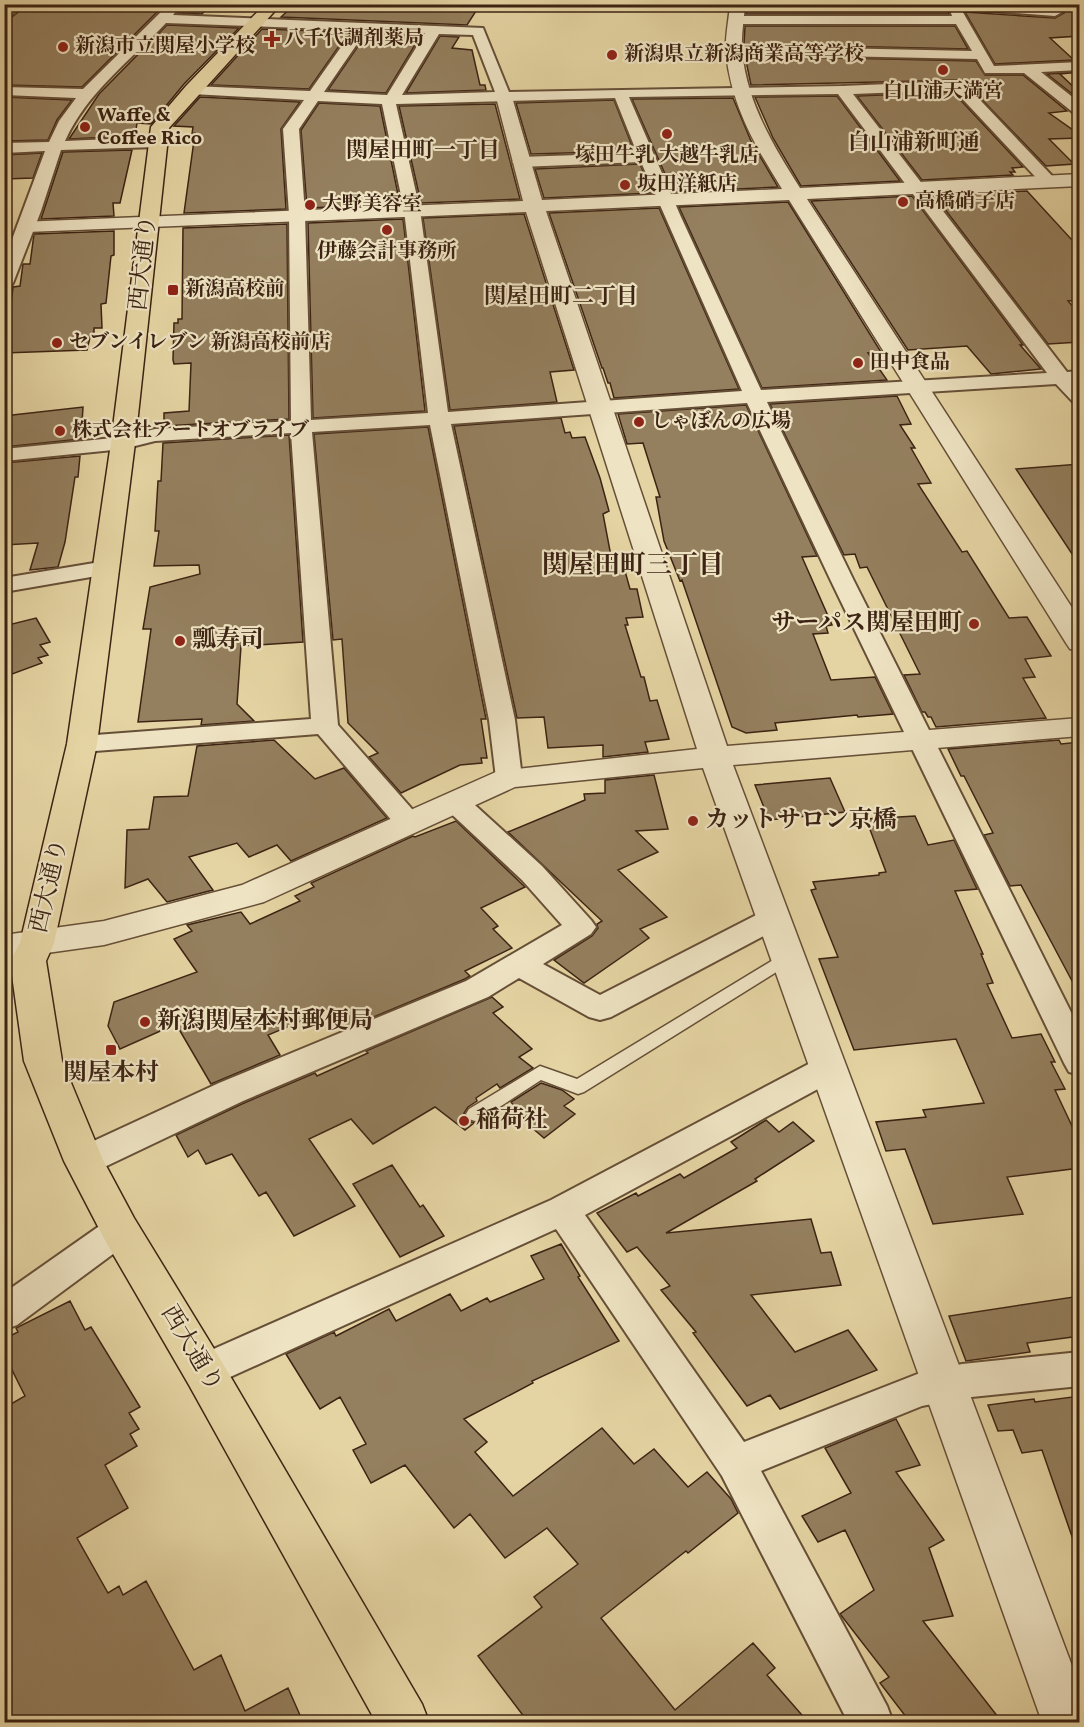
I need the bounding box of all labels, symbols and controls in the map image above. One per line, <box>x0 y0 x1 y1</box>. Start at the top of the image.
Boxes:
place label: 八千代調剤薬局 <box>284 25 424 53</box>
marker: 八千代調剤薬局 <box>265 32 279 46</box>
place label: 新潟市立関屋小学校 <box>75 33 255 61</box>
marker: 新潟市立関屋小学校 <box>56 40 70 54</box>
place label: 新潟県立新潟商業高等学校 <box>624 41 864 69</box>
marker: 新潟県立新潟商業高等学校 <box>605 48 619 62</box>
marker: 白山浦天満宮 <box>936 63 950 77</box>
place label: 白山浦天満宮 <box>883 78 1003 106</box>
place label: Waffe & Coffee Rico <box>97 102 202 153</box>
marker: Waffe & Coffee Rico <box>78 120 92 134</box>
marker: 塚田牛乳 大越牛乳店 <box>660 127 674 141</box>
district label: 白山浦新町通 <box>848 128 980 159</box>
district label: 関屋田町一丁目 <box>346 136 500 167</box>
place label: 塚田牛乳 大越牛乳店 <box>575 142 759 170</box>
place label: 坂田洋紙店 <box>637 171 737 199</box>
marker: 坂田洋紙店 <box>618 178 632 192</box>
place label: 高橋硝子店 <box>915 188 1015 216</box>
place label: 大野美容室 <box>322 191 422 219</box>
marker: 高橋硝子店 <box>896 195 910 209</box>
marker: 大野美容室 <box>303 198 317 212</box>
street label: 西大通り <box>122 213 166 313</box>
marker: 伊藤会計事務所 <box>380 223 394 237</box>
place label: 伊藤会計事務所 <box>317 238 457 266</box>
place label: 新潟高校前 <box>185 276 285 304</box>
district label: 関屋田町二丁目 <box>484 282 638 313</box>
marker: 新潟高校前 <box>166 283 180 297</box>
place label: セブンイレブン 新潟高校前店 <box>69 329 330 357</box>
marker: セブンイレブン 新潟高校前店 <box>50 336 64 350</box>
place label: 田中食品 <box>870 349 950 377</box>
marker: 田中食品 <box>851 356 865 370</box>
place label: しゃぼんの広場 <box>651 408 791 436</box>
marker: しゃぼんの広場 <box>632 415 646 429</box>
place label: 株式会社アートオブライブ <box>72 417 309 445</box>
marker: 株式会社アートオブライブ <box>53 424 67 438</box>
district label: 関屋田町三丁目 <box>542 548 724 584</box>
place label: サーパス関屋田町 <box>771 607 962 641</box>
marker: サーパス関屋田町 <box>967 617 981 631</box>
place label: 瓢寿司 <box>192 624 264 658</box>
marker: 瓢寿司 <box>173 634 187 648</box>
place label: カットサロン京橋 <box>705 804 897 838</box>
marker: カットサロン京橋 <box>686 814 700 828</box>
street label: 西大通り <box>23 835 77 937</box>
place label: 新潟関屋本村郵便局 <box>157 1005 373 1039</box>
marker: 新潟関屋本村郵便局 <box>138 1015 152 1029</box>
marker: 関屋本村 <box>104 1043 118 1057</box>
place label: 関屋本村 <box>63 1057 159 1091</box>
place label: 稲荷社 <box>476 1104 548 1138</box>
marker: 稲荷社 <box>457 1114 471 1128</box>
street label: 西大通り <box>152 1299 230 1399</box>

